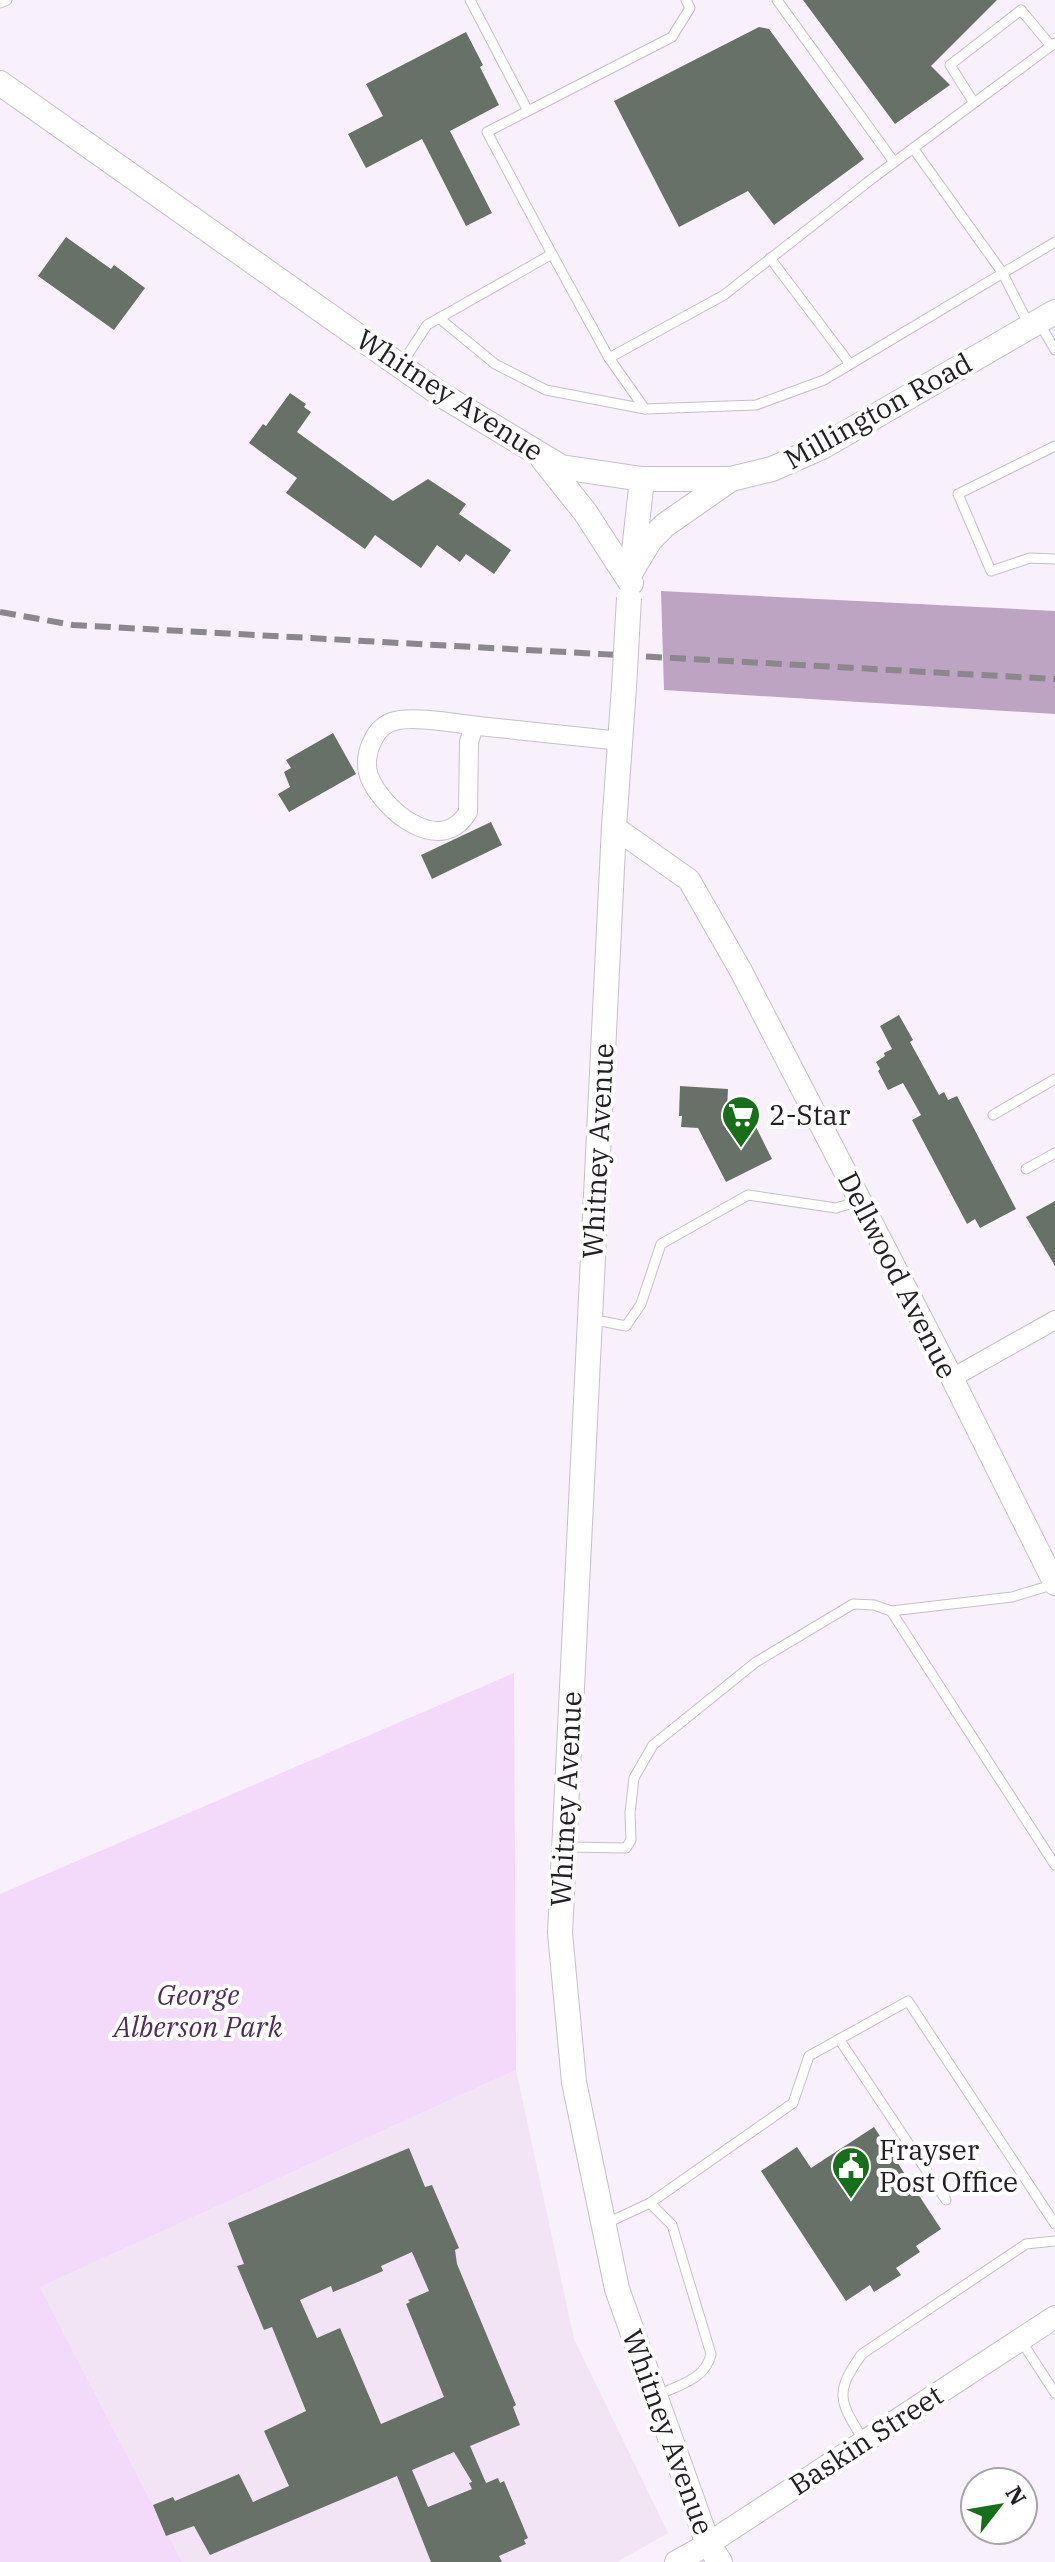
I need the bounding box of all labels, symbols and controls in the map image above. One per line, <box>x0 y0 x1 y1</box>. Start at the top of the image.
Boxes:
street label: Whitney Avenue <box>350 320 551 469</box>
street label: Millington Road <box>777 344 978 477</box>
street label: Whitney Avenue <box>573 1042 622 1260</box>
supermarket icon: 2-Star <box>720 1094 762 1149</box>
place label: 2-Star <box>769 1096 851 1133</box>
street label: Dellwood Avenue <box>830 1165 967 1384</box>
street label: Whitney Avenue <box>541 1690 590 1908</box>
park label: George Alberson Park <box>111 1976 283 2045</box>
place label: Frayser Post Office <box>879 2131 1018 2200</box>
public building icon: Frayser Post Office <box>830 2145 872 2200</box>
street label: Whitney Avenue <box>614 2324 723 2540</box>
street label: Baskin Street <box>782 2376 950 2503</box>
north arrow <box>959 2466 1039 2546</box>
text: N <box>1000 2481 1033 2510</box>

